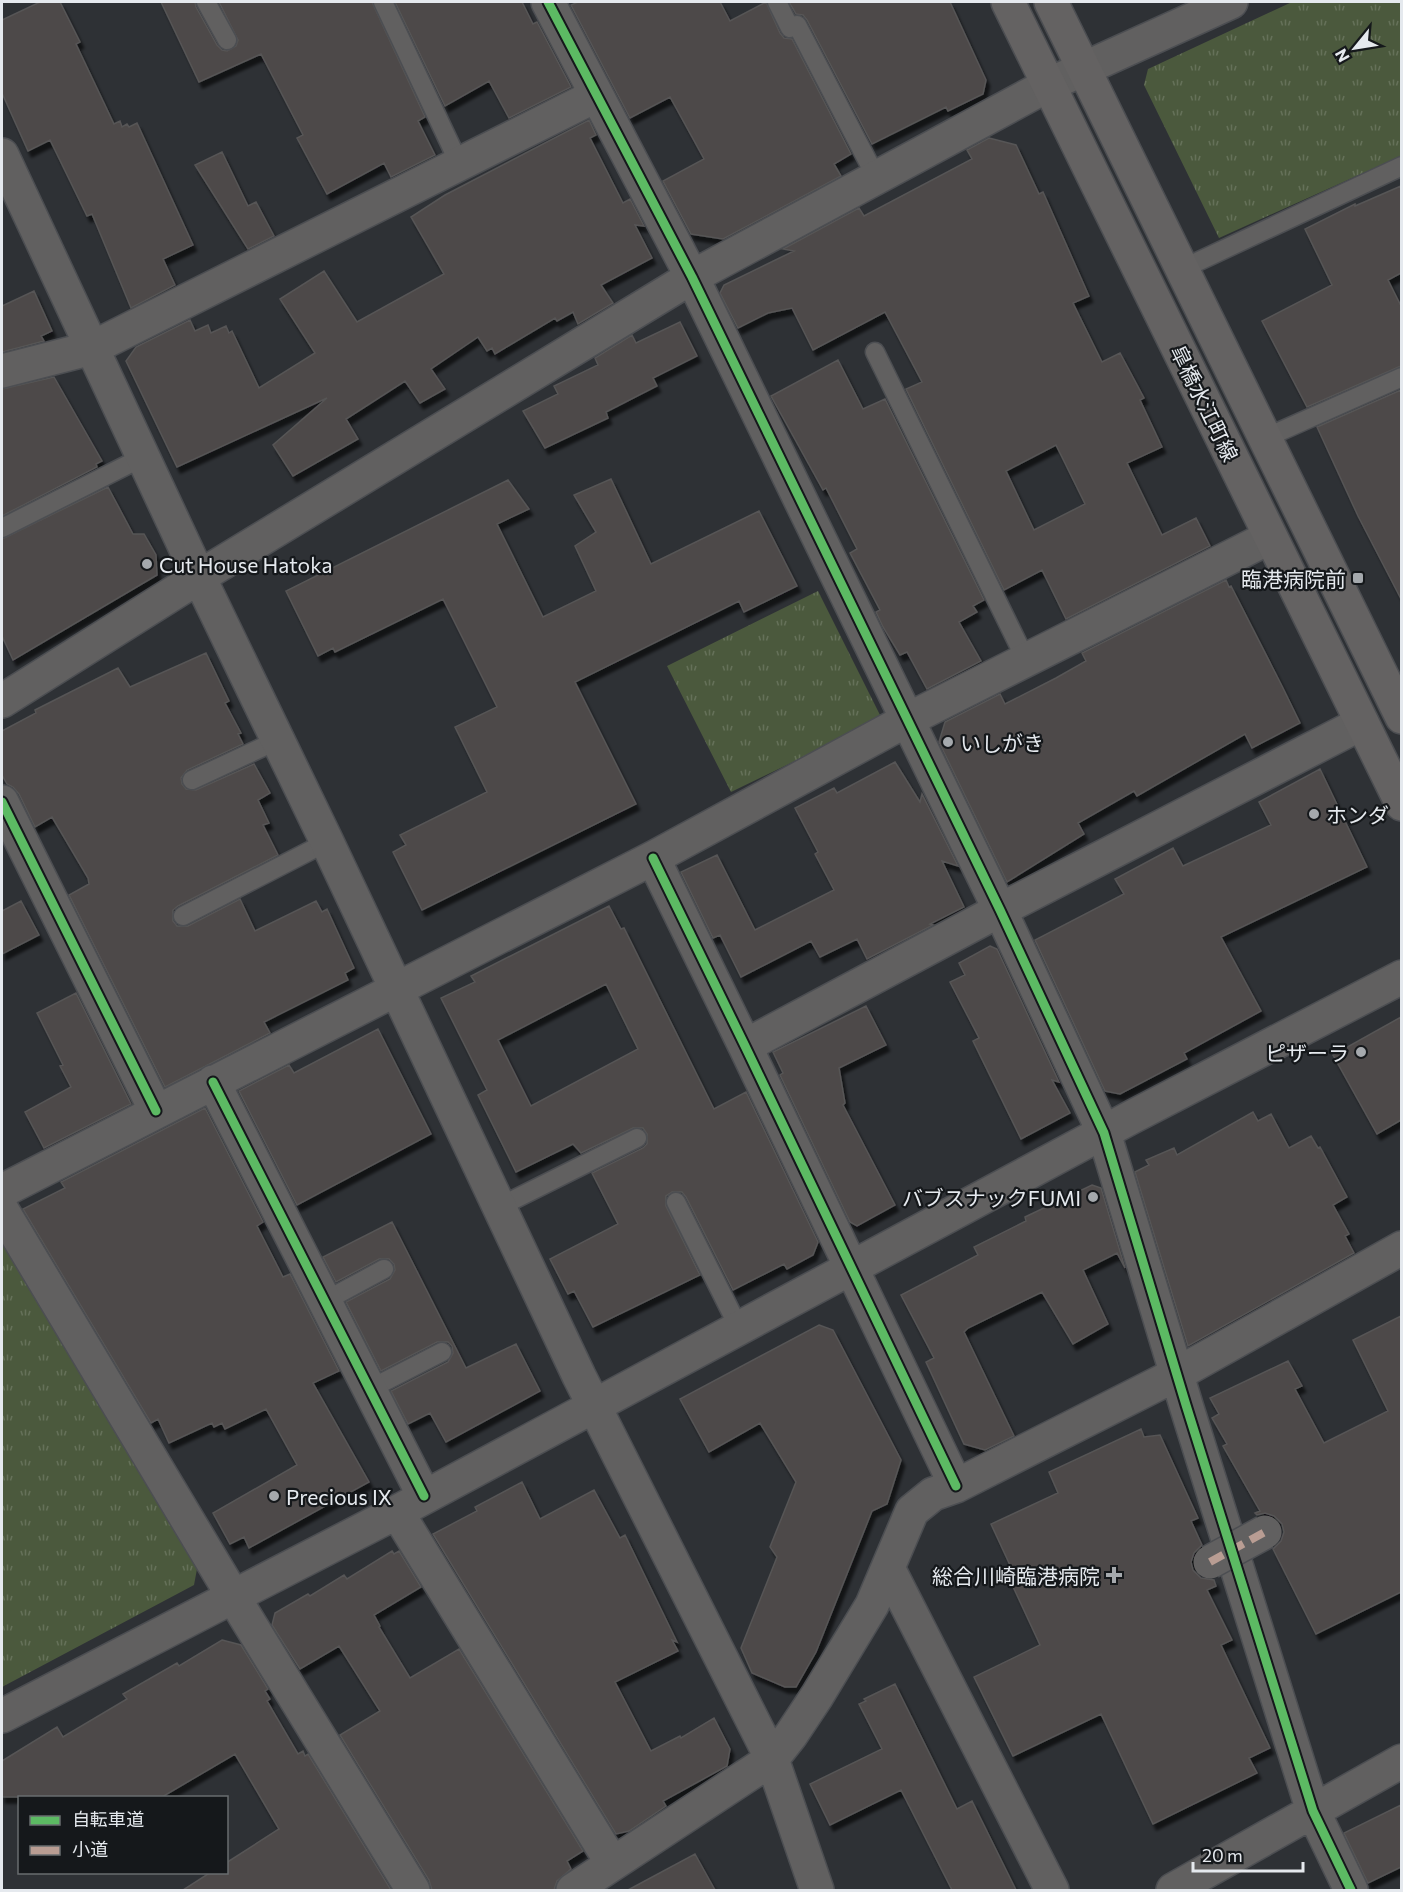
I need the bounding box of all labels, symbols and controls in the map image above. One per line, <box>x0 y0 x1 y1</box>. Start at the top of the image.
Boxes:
north arrow <box>1325 18 1385 78</box>
text: N <box>1330 46 1353 66</box>
street label: 皐橋水江町線 <box>1166 341 1244 465</box>
place label: Cut House Hatoka <box>159 552 333 577</box>
marker: Cut House Hatoka <box>140 557 154 571</box>
place label: 臨港病院前 <box>1241 566 1346 591</box>
marker: 臨港病院前 <box>1351 571 1365 585</box>
place label: いしがき <box>960 730 1044 755</box>
marker: いしがき <box>941 735 955 749</box>
place label: ホンダ <box>1326 802 1389 827</box>
marker: ホンダ <box>1307 807 1321 821</box>
place label: ピザーラ <box>1265 1040 1349 1065</box>
marker: ピザーラ <box>1354 1045 1368 1059</box>
place label: バブスナックFUMI <box>902 1185 1081 1210</box>
marker: バブスナックFUMI <box>1086 1190 1100 1204</box>
place label: Precious IX <box>286 1484 392 1509</box>
marker: Precious IX <box>267 1489 281 1503</box>
place label: 総合川崎臨港病院 <box>932 1563 1100 1588</box>
marker: 総合川崎臨港病院 <box>1105 1566 1123 1584</box>
legend <box>18 1796 228 1874</box>
text: 自転車道 <box>72 1808 144 1830</box>
scale bar <box>1193 1835 1302 1873</box>
text: 小道 <box>72 1838 108 1860</box>
text: 20 m <box>1202 1844 1243 1866</box>

